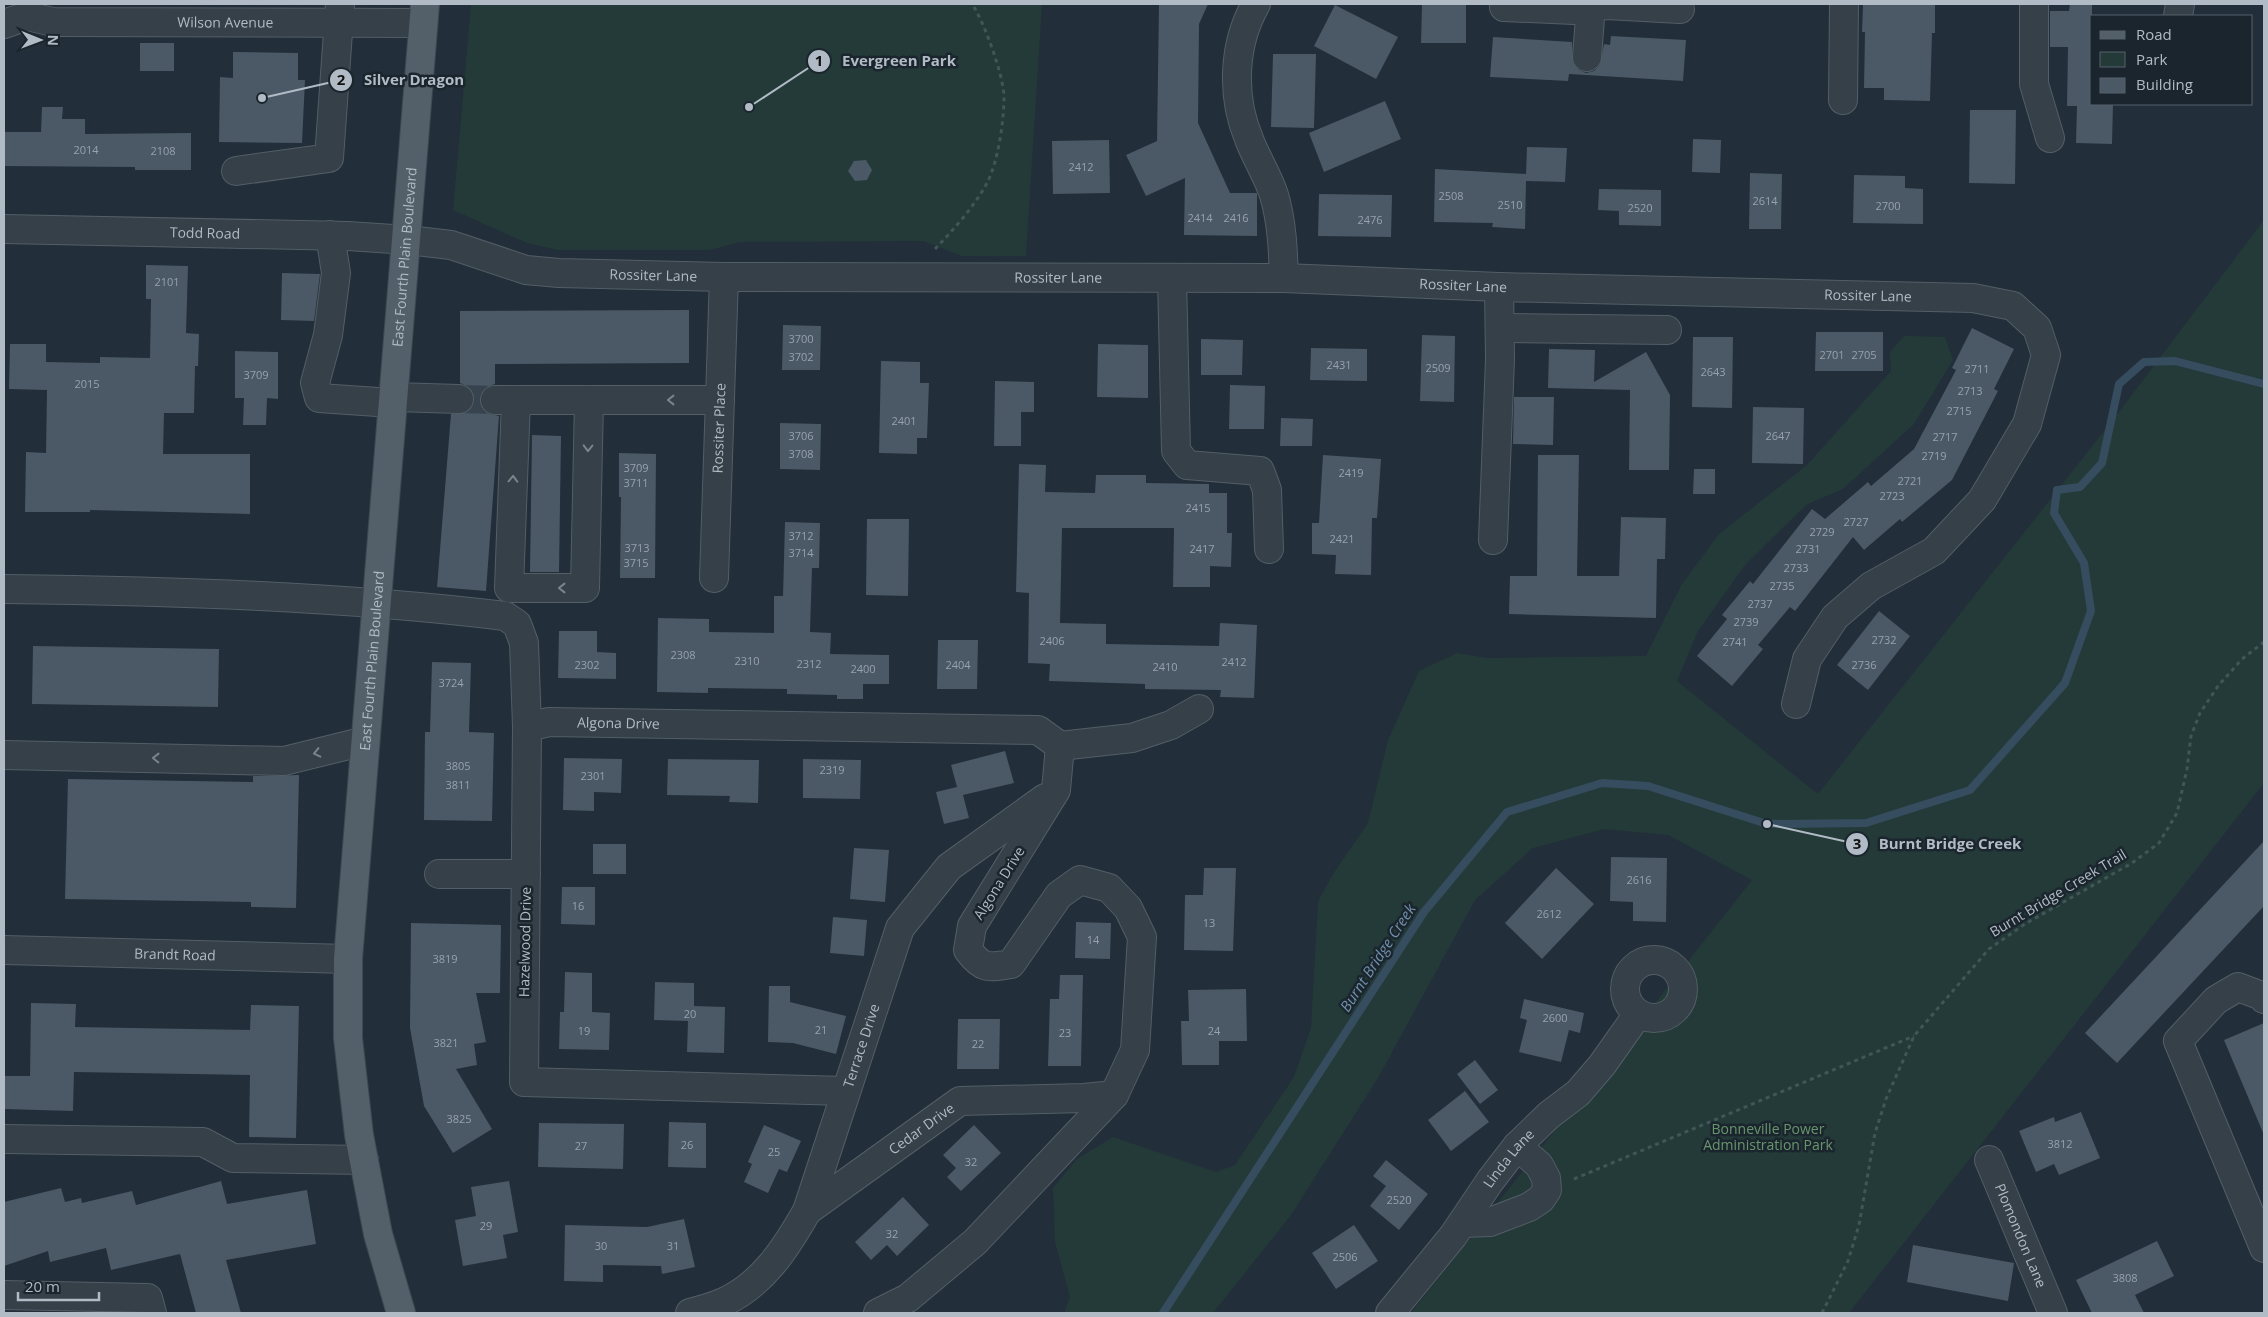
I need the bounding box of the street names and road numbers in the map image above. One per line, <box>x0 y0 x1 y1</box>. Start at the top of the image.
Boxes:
street label: Wilson Avenue <box>177 12 274 32</box>
street label: East Fourth Plain Boulevard <box>387 166 421 348</box>
street label: Todd Road <box>170 222 240 243</box>
street label: Rossiter Lane <box>609 264 698 285</box>
street label: Rossiter Lane <box>1014 268 1102 287</box>
street label: Rossiter Lane <box>1419 274 1507 296</box>
street label: Rossiter Lane <box>1824 285 1912 306</box>
street label: Rossiter Place <box>707 382 729 474</box>
street label: East Fourth Plain Boulevard <box>355 570 388 751</box>
street label: Algona Drive <box>577 712 660 733</box>
street label: Algona Drive <box>969 843 1029 923</box>
street label: Burnt Bridge Creek Trail <box>1986 844 2130 941</box>
street label: Hazelwood Drive <box>514 887 535 997</box>
street label: Brandt Road <box>134 943 216 965</box>
street label: Terrace Drive <box>838 1001 884 1090</box>
street label: Cedar Drive <box>884 1098 958 1158</box>
street label: Linda Lane <box>1478 1124 1538 1191</box>
street label: Plomondon Lane <box>1991 1181 2051 1291</box>

